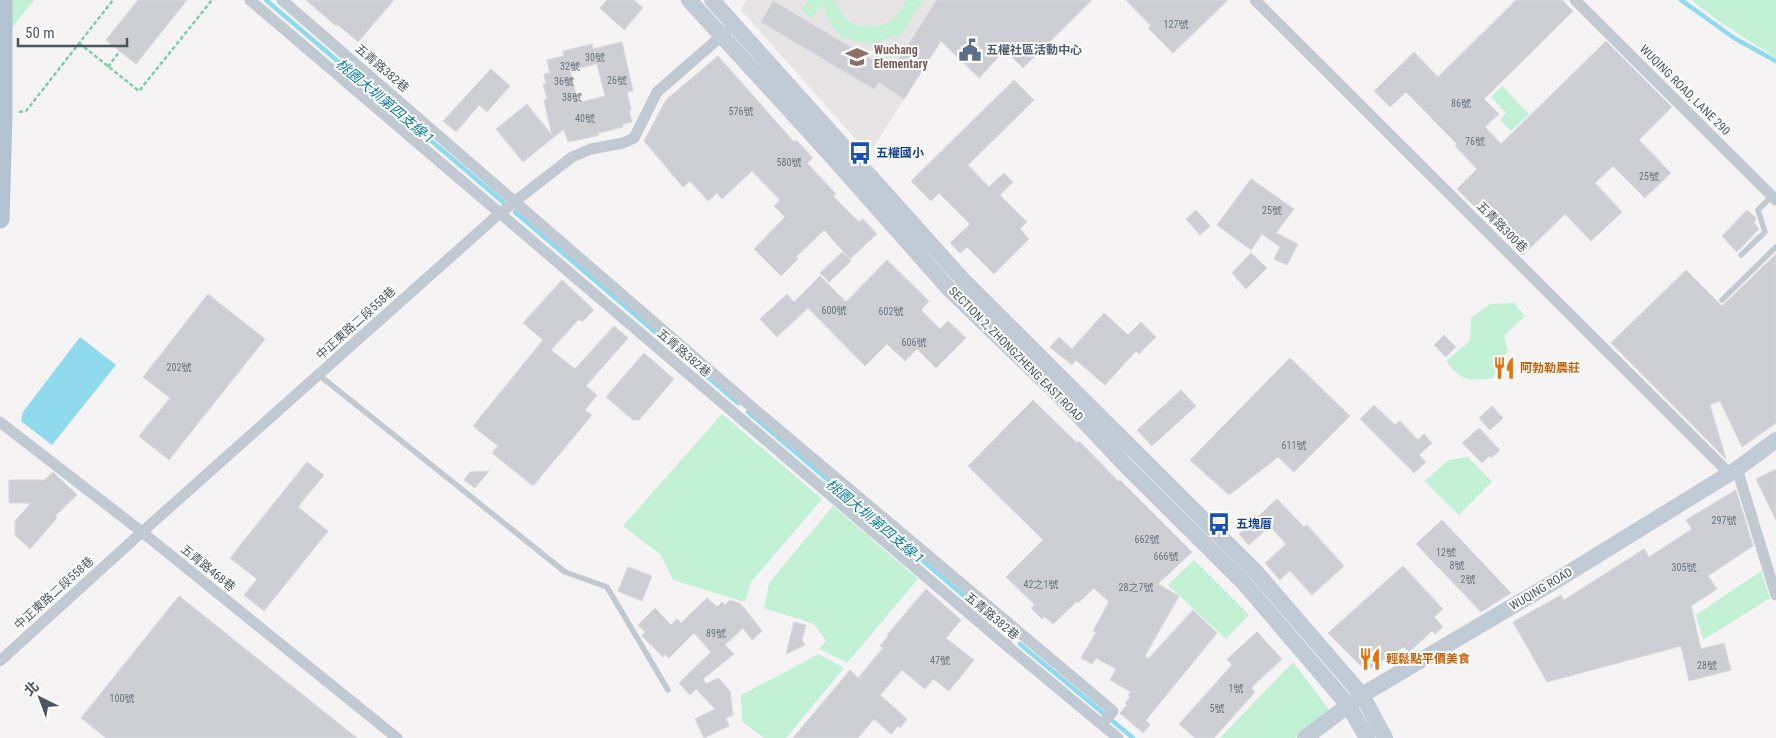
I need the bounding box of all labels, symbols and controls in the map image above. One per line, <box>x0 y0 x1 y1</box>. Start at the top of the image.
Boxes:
scale bar <box>18 15 126 47</box>
house number: 127號 <box>1164 19 1188 30</box>
text: 50 m <box>25 24 55 42</box>
public building icon: 五權社區活動中心 <box>957 37 983 63</box>
street label: 五青路382巷 <box>353 41 411 95</box>
street label: WUQING ROAD, LANE 290 <box>1637 42 1733 138</box>
place label: Wuchang Elementary <box>874 43 929 71</box>
place label: 五權社區活動中心 <box>986 43 1082 57</box>
school or university icon: Wuchang Elementary <box>844 44 870 70</box>
house number: 30號 <box>585 52 605 63</box>
water label: 桃園大圳第四支線-1 <box>333 56 437 146</box>
house number: 32號 <box>560 61 580 72</box>
house number: 26號 <box>607 75 627 86</box>
house number: 36號 <box>554 76 574 87</box>
house number: 38號 <box>562 92 582 103</box>
house number: 86號 <box>1451 98 1471 109</box>
house number: 576號 <box>729 106 753 117</box>
house number: 40號 <box>575 113 595 124</box>
house number: 76號 <box>1465 136 1485 147</box>
bus stop icon: 五權國小 <box>847 140 873 166</box>
place label: 五權國小 <box>876 146 924 160</box>
house number: 580號 <box>777 157 801 168</box>
house number: 25號 <box>1639 171 1659 182</box>
street label: 五青路300巷 <box>1474 199 1530 255</box>
house number: 25號 <box>1262 205 1282 216</box>
street label: 中正東路二段558巷 <box>313 284 399 362</box>
street label: SECTION 2, ZHONGZHENG EAST ROAD <box>946 284 1086 424</box>
house number: 600號 <box>822 305 846 316</box>
house number: 602號 <box>879 306 903 317</box>
street label: 五青路382巷 <box>655 326 713 380</box>
house number: 606號 <box>902 337 926 348</box>
restaurant icon: 阿勃勒農莊 <box>1491 355 1517 381</box>
place label: 阿勃勒農莊 <box>1520 361 1580 375</box>
house number: 202號 <box>167 362 191 373</box>
house number: 611號 <box>1282 440 1306 451</box>
water label: 桃園大圳第四支線-1 <box>823 476 927 566</box>
bus stop icon: 五塊厝 <box>1206 511 1232 537</box>
house number: 297號 <box>1712 515 1736 526</box>
place label: 五塊厝 <box>1236 517 1272 531</box>
house number: 662號 <box>1135 534 1159 545</box>
street label: 五青路468巷 <box>178 542 238 594</box>
house number: 12號 <box>1436 547 1456 558</box>
house number: 666號 <box>1154 551 1178 562</box>
street label: 中正東路二段558巷 <box>11 554 97 632</box>
house number: 8號 <box>1450 560 1464 571</box>
house number: 305號 <box>1672 562 1696 573</box>
street label: WUQING ROAD <box>1507 565 1575 613</box>
house number: 2號 <box>1461 574 1475 585</box>
house number: 42之1號 <box>1024 579 1058 590</box>
house number: 28之7號 <box>1119 582 1153 593</box>
street label: 五青路382巷 <box>962 589 1022 643</box>
house number: 89號 <box>706 628 726 639</box>
restaurant icon: 輕鬆點平價美食 <box>1357 646 1383 672</box>
place label: 輕鬆點平價美食 <box>1386 652 1470 666</box>
house number: 47號 <box>930 655 950 666</box>
house number: 28號 <box>1697 660 1717 671</box>
north arrow <box>15 673 65 723</box>
text: 北 <box>21 678 42 699</box>
house number: 1號 <box>1229 683 1243 694</box>
house number: 100號 <box>110 693 134 704</box>
house number: 5號 <box>1210 703 1224 714</box>

